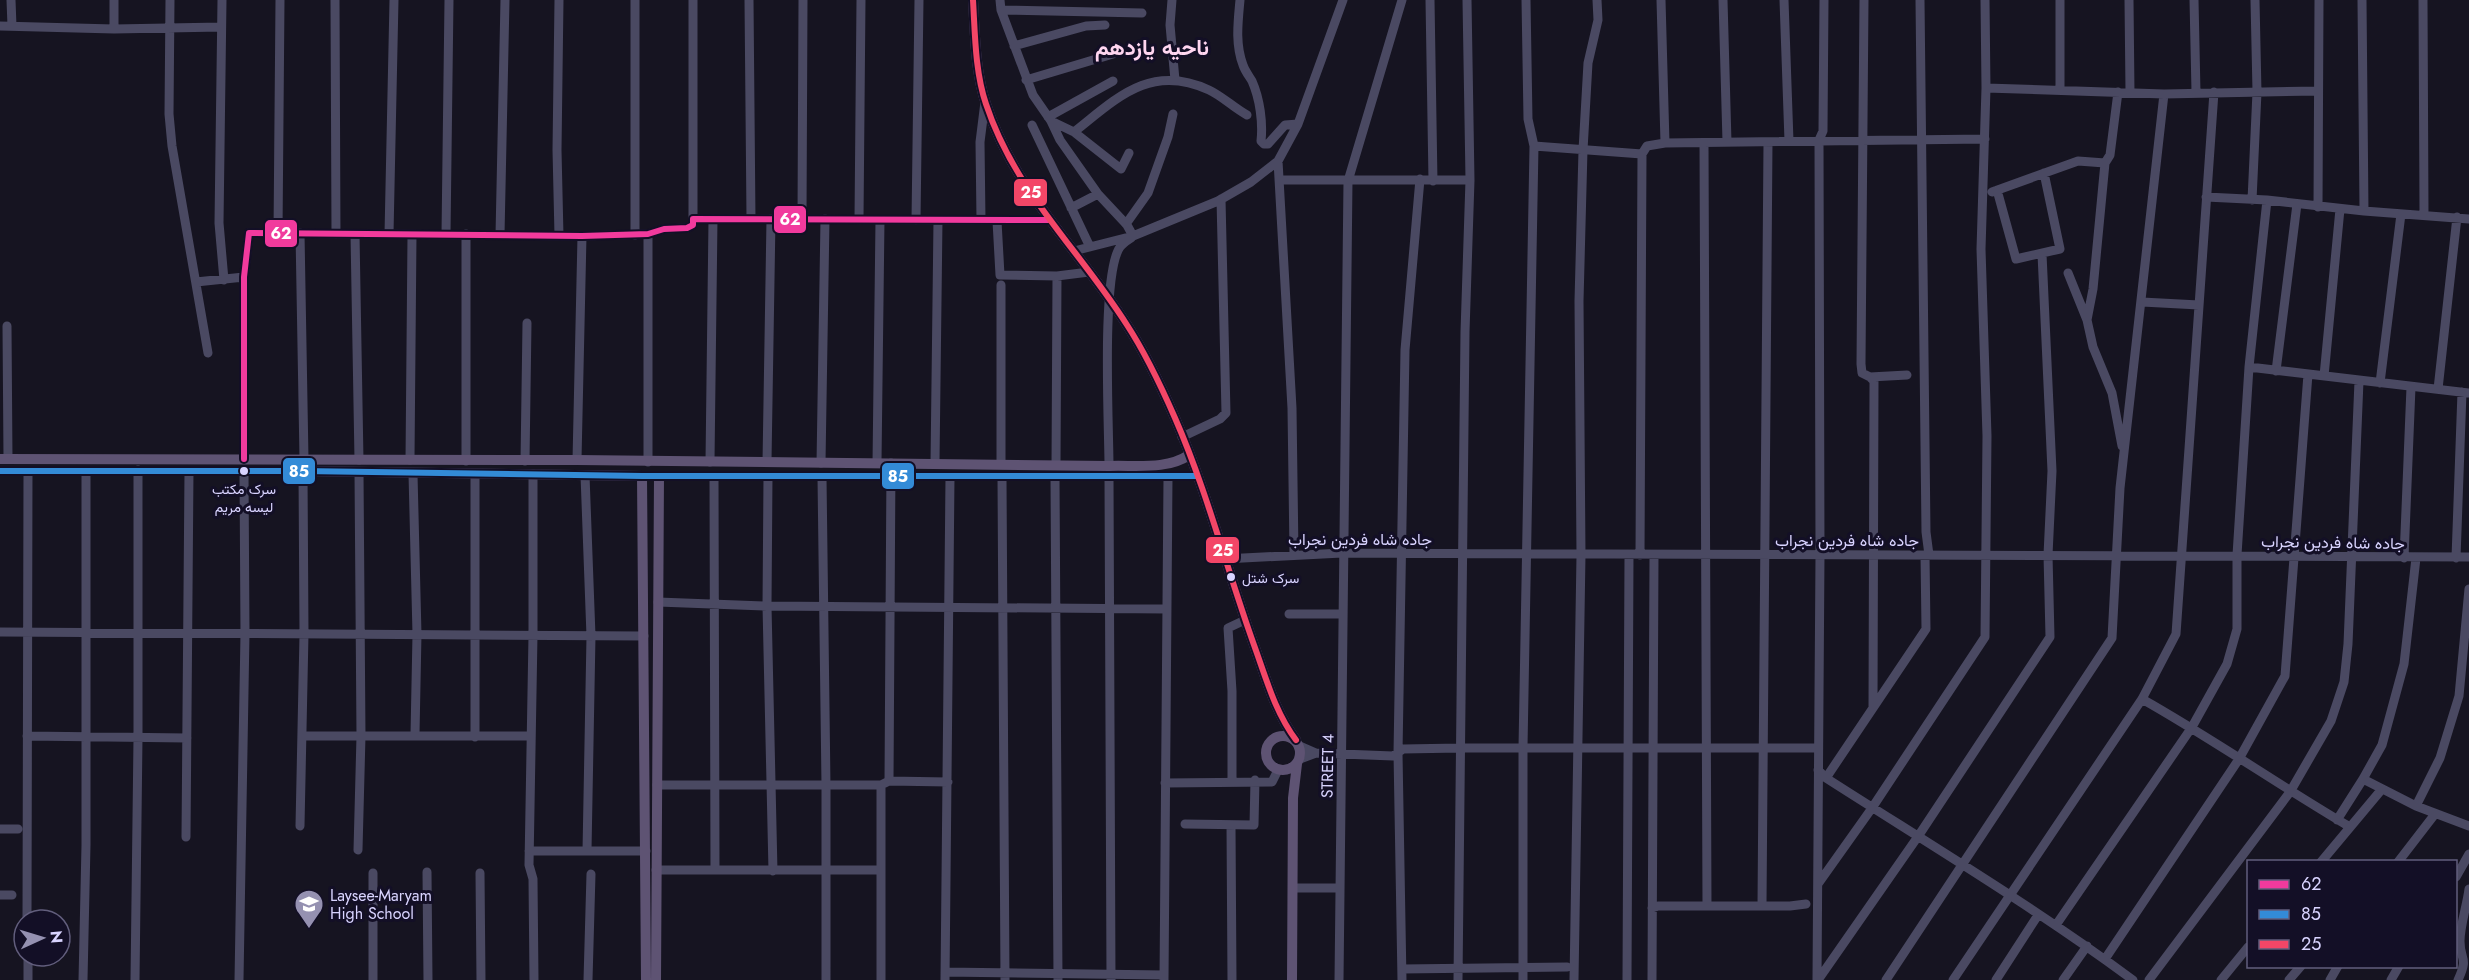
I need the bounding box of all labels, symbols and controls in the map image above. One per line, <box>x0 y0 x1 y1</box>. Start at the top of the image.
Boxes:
district label: ناحیه یازدهم <box>1095 31 1209 63</box>
line badge: 25 <box>1013 178 1048 207</box>
text: 25 <box>1021 181 1041 204</box>
line badge: 62 <box>773 205 807 234</box>
text: 62 <box>779 208 801 231</box>
line badge: 62 <box>264 219 298 248</box>
text: 62 <box>270 222 292 245</box>
line badge: 85 <box>282 457 316 485</box>
text: 85 <box>289 460 309 483</box>
line badge: 85 <box>881 462 915 490</box>
marker: سرک مکتب لیسه مریم <box>238 465 250 477</box>
text: 85 <box>888 465 908 488</box>
place label: سرک مکتب لیسه مریم <box>212 479 276 517</box>
street label: جاده شاه فردین نجراب <box>1288 528 1432 551</box>
street label: جاده شاه فردین نجراب <box>1775 529 1919 552</box>
street label: جاده شاه فردین نجراب <box>2261 530 2405 555</box>
line badge: 25 <box>1205 536 1240 564</box>
text: 25 <box>1213 539 1233 562</box>
place label: سرک شتل <box>1242 568 1299 588</box>
marker: سرک شتل <box>1225 571 1237 583</box>
street label: STREET 4 <box>1315 734 1340 798</box>
legend <box>2247 860 2457 968</box>
text: 62 <box>2301 871 2322 897</box>
place label: Laysee-Maryam High School <box>330 884 432 925</box>
school or university icon: Laysee-Maryam High School <box>293 888 325 930</box>
text: 85 <box>2301 901 2321 927</box>
north arrow <box>12 908 72 968</box>
text: N <box>45 930 68 944</box>
text: 25 <box>2301 931 2321 957</box>

